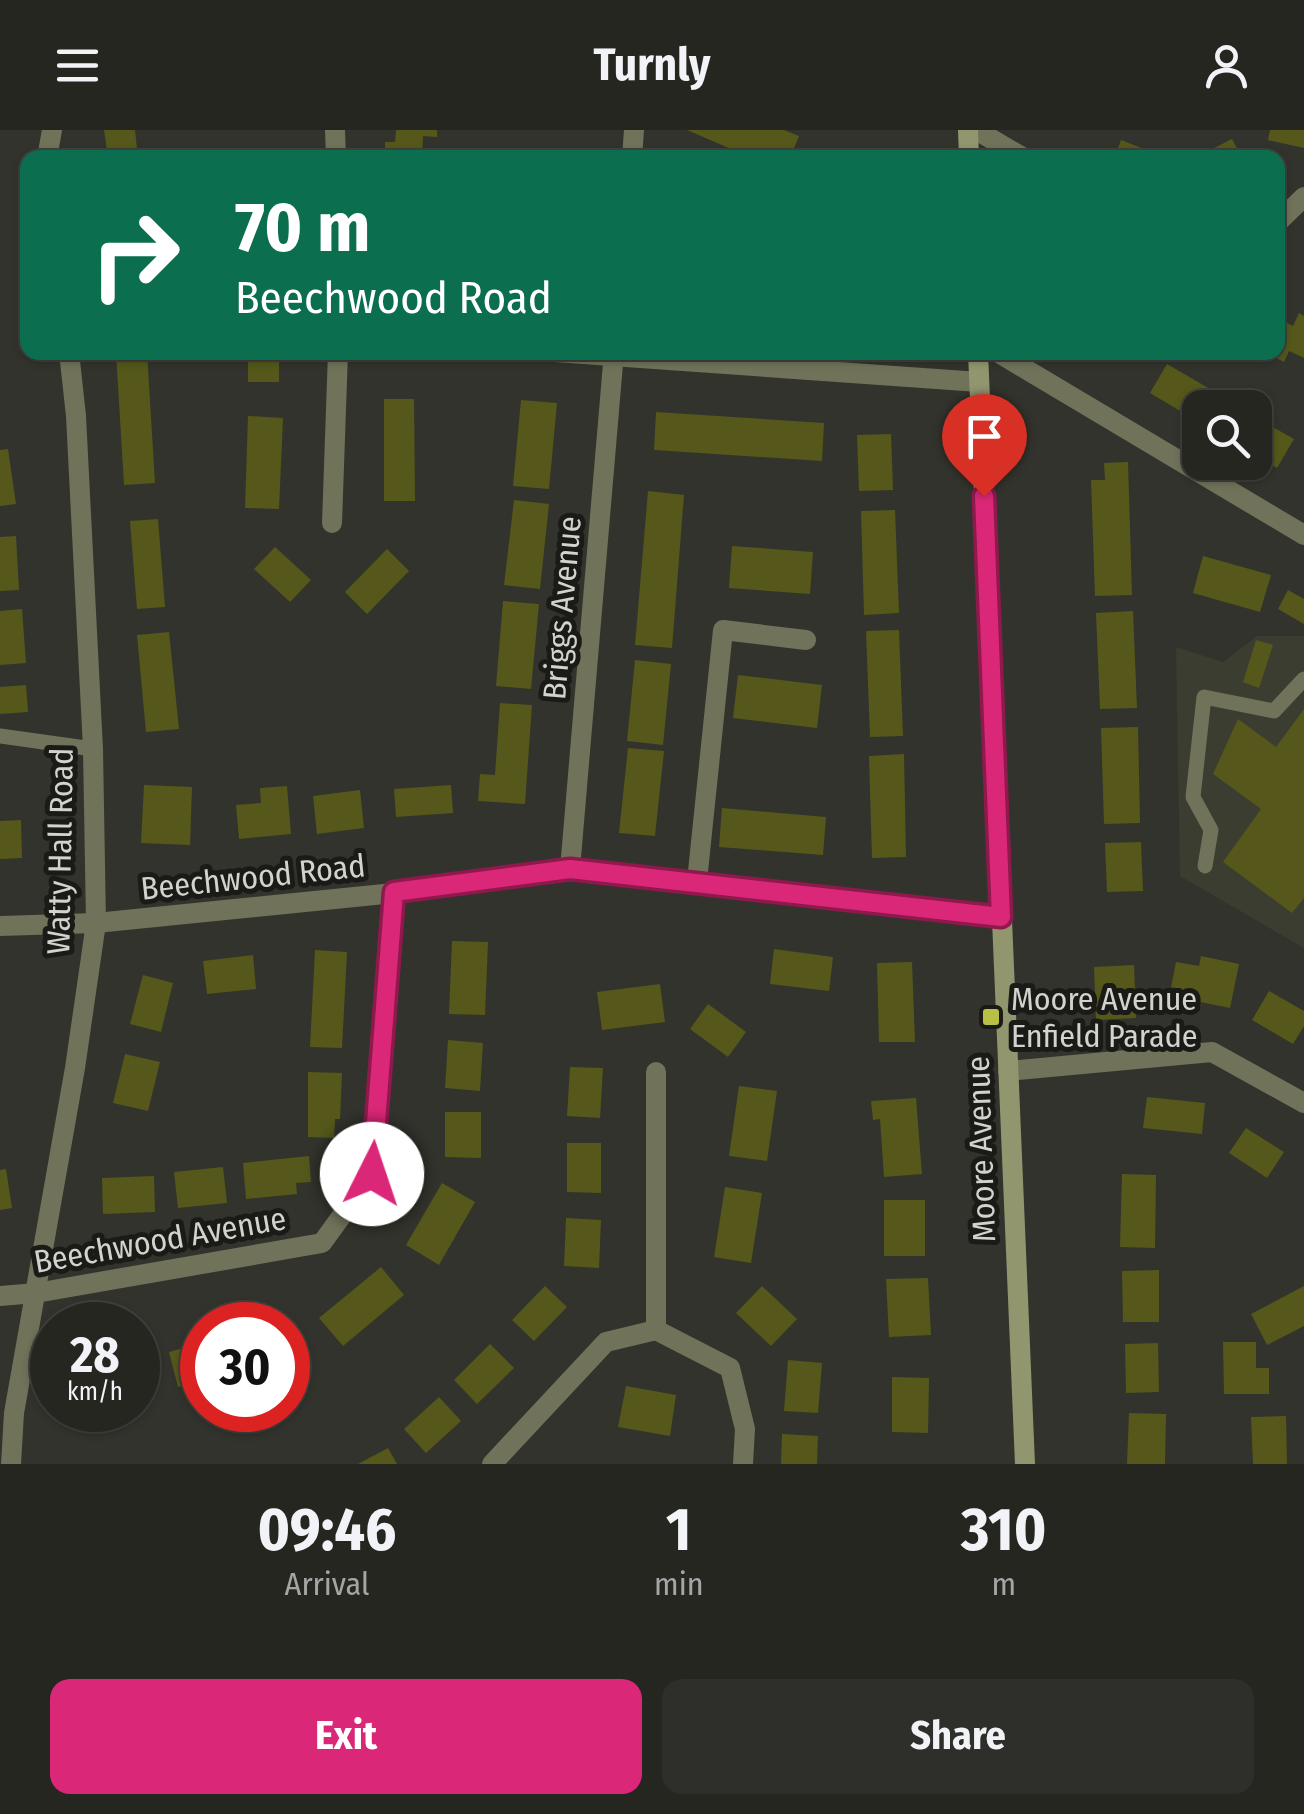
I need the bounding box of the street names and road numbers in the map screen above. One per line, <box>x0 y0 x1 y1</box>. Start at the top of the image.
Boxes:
street label: Briggs Avenue <box>535 515 589 701</box>
street label: Watty Hall Road <box>39 747 81 955</box>
street label: Beechwood Road <box>139 846 367 908</box>
street label: Moore Avenue <box>959 1055 1003 1243</box>
street label: Beechwood Avenue <box>31 1199 289 1281</box>

